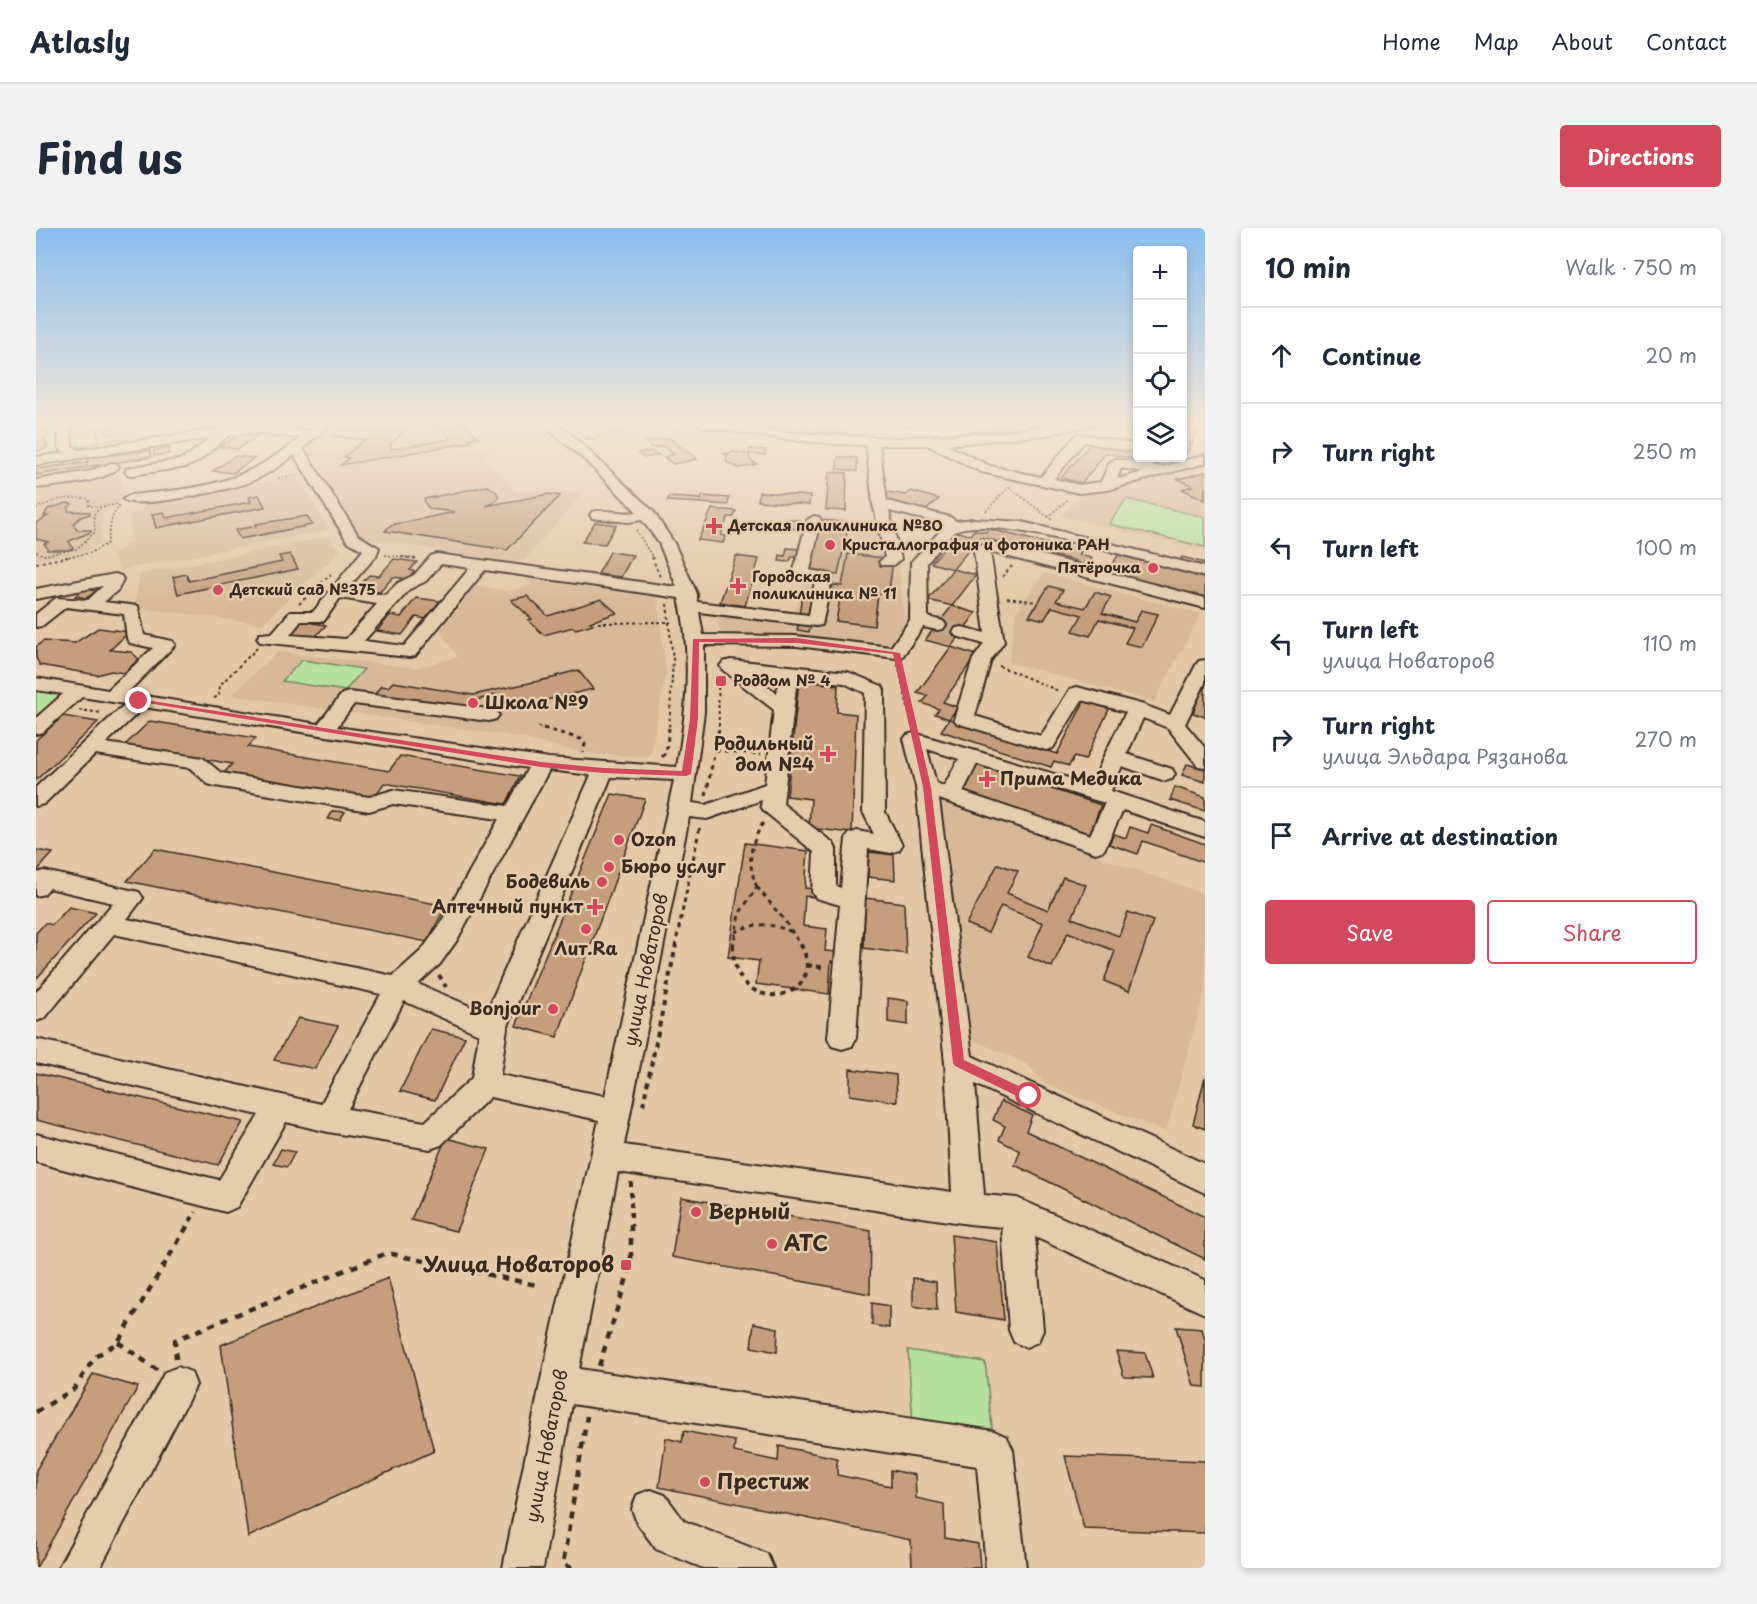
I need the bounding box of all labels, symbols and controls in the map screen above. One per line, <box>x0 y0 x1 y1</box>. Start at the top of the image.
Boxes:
text: Atlasly <box>30 20 130 63</box>
text: Home <box>1382 25 1441 57</box>
text: Map <box>1474 25 1519 57</box>
text: About <box>1552 25 1613 57</box>
text: Contact <box>1646 25 1727 57</box>
text: Find us <box>36 125 183 188</box>
button: Directions <box>1560 125 1721 187</box>
map controls <box>1133 246 1187 462</box>
button: + <box>1133 246 1187 300</box>
text: 10 min <box>1265 248 1351 287</box>
text: Walk · 750 m <box>1565 252 1697 282</box>
button: − <box>1133 300 1187 354</box>
icon: ahead <box>1265 339 1298 372</box>
text: Continue <box>1322 339 1421 372</box>
text: 20 m <box>1645 340 1697 370</box>
button: locate <box>1133 354 1187 408</box>
button: layers <box>1133 408 1187 462</box>
icon: right <box>1265 435 1298 468</box>
text: Turn right <box>1322 435 1435 468</box>
text: 250 m <box>1633 436 1697 466</box>
place label: Детская поликлиника №80 <box>727 513 943 536</box>
marker: Детская поликлиника №80 <box>705 517 723 535</box>
icon: left <box>1265 531 1298 564</box>
text: Turn left <box>1322 531 1419 564</box>
place label: Кристаллография и фотоника РАН <box>842 532 1110 555</box>
text: 100 m <box>1636 532 1697 562</box>
marker: Кристаллография и фотоника РАН <box>823 538 837 552</box>
place label: Пятёрочка <box>1058 555 1142 578</box>
marker: Пятёрочка <box>1146 561 1160 575</box>
place label: Городская поликлиника № 11 <box>752 564 897 604</box>
place label: Детский сад №375 <box>229 577 376 600</box>
marker: Городская поликлиника № 11 <box>729 577 747 595</box>
marker: Детский сад №375 <box>211 583 225 597</box>
text: Turn left <box>1322 612 1419 645</box>
icon: left <box>1265 627 1298 660</box>
text: 110 m <box>1643 628 1697 658</box>
text: улица Новаторов <box>1322 645 1495 675</box>
place label: Роддом № 4 <box>733 668 830 691</box>
marker: Роддом № 4 <box>714 674 728 688</box>
route end <box>125 687 151 713</box>
place label: Школа №9 <box>485 688 589 715</box>
marker: Школа №9 <box>466 696 480 710</box>
text: Turn right <box>1322 708 1435 741</box>
icon: right <box>1265 723 1298 756</box>
text: 270 m <box>1634 724 1697 754</box>
place label: Родильный дом №4 <box>713 729 814 777</box>
text: улица Эльдара Рязанова <box>1322 741 1568 771</box>
marker: Родильный дом №4 <box>819 745 837 763</box>
place label: Прима Медика <box>1000 764 1143 791</box>
marker: Прима Медика <box>978 770 996 788</box>
icon: arrive <box>1265 819 1298 852</box>
text: Arrive at destination <box>1322 819 1558 852</box>
place label: Ozon <box>631 825 676 852</box>
marker: Ozon <box>612 833 626 847</box>
place label: Бюро услуг <box>621 852 726 879</box>
marker: Бюро услуг <box>602 860 616 874</box>
place label: Бодевиль <box>506 867 590 894</box>
marker: Бодевиль <box>595 875 609 889</box>
street label: улица Новаторов <box>615 891 674 1049</box>
place label: Аптечный пункт <box>432 892 584 919</box>
marker: Аптечный пункт <box>588 900 602 914</box>
button: Save <box>1265 900 1475 964</box>
button: Share <box>1487 900 1697 964</box>
marker: Лит.Ra <box>579 922 593 936</box>
place label: Лит.Ra <box>554 934 618 961</box>
place label: Bonjour <box>469 994 542 1021</box>
marker: Bonjour <box>546 1002 560 1016</box>
route start <box>1015 1082 1041 1108</box>
place label: Верный <box>708 1194 791 1226</box>
marker: Верный <box>689 1205 703 1219</box>
place label: АТС <box>784 1226 828 1258</box>
marker: АТС <box>765 1237 779 1251</box>
place label: Улица Новаторов <box>422 1247 614 1279</box>
marker: Улица Новаторов <box>619 1258 633 1272</box>
street label: улица Новаторов <box>517 1367 574 1525</box>
place label: Престиж <box>717 1464 809 1496</box>
marker: Престиж <box>698 1475 712 1489</box>

